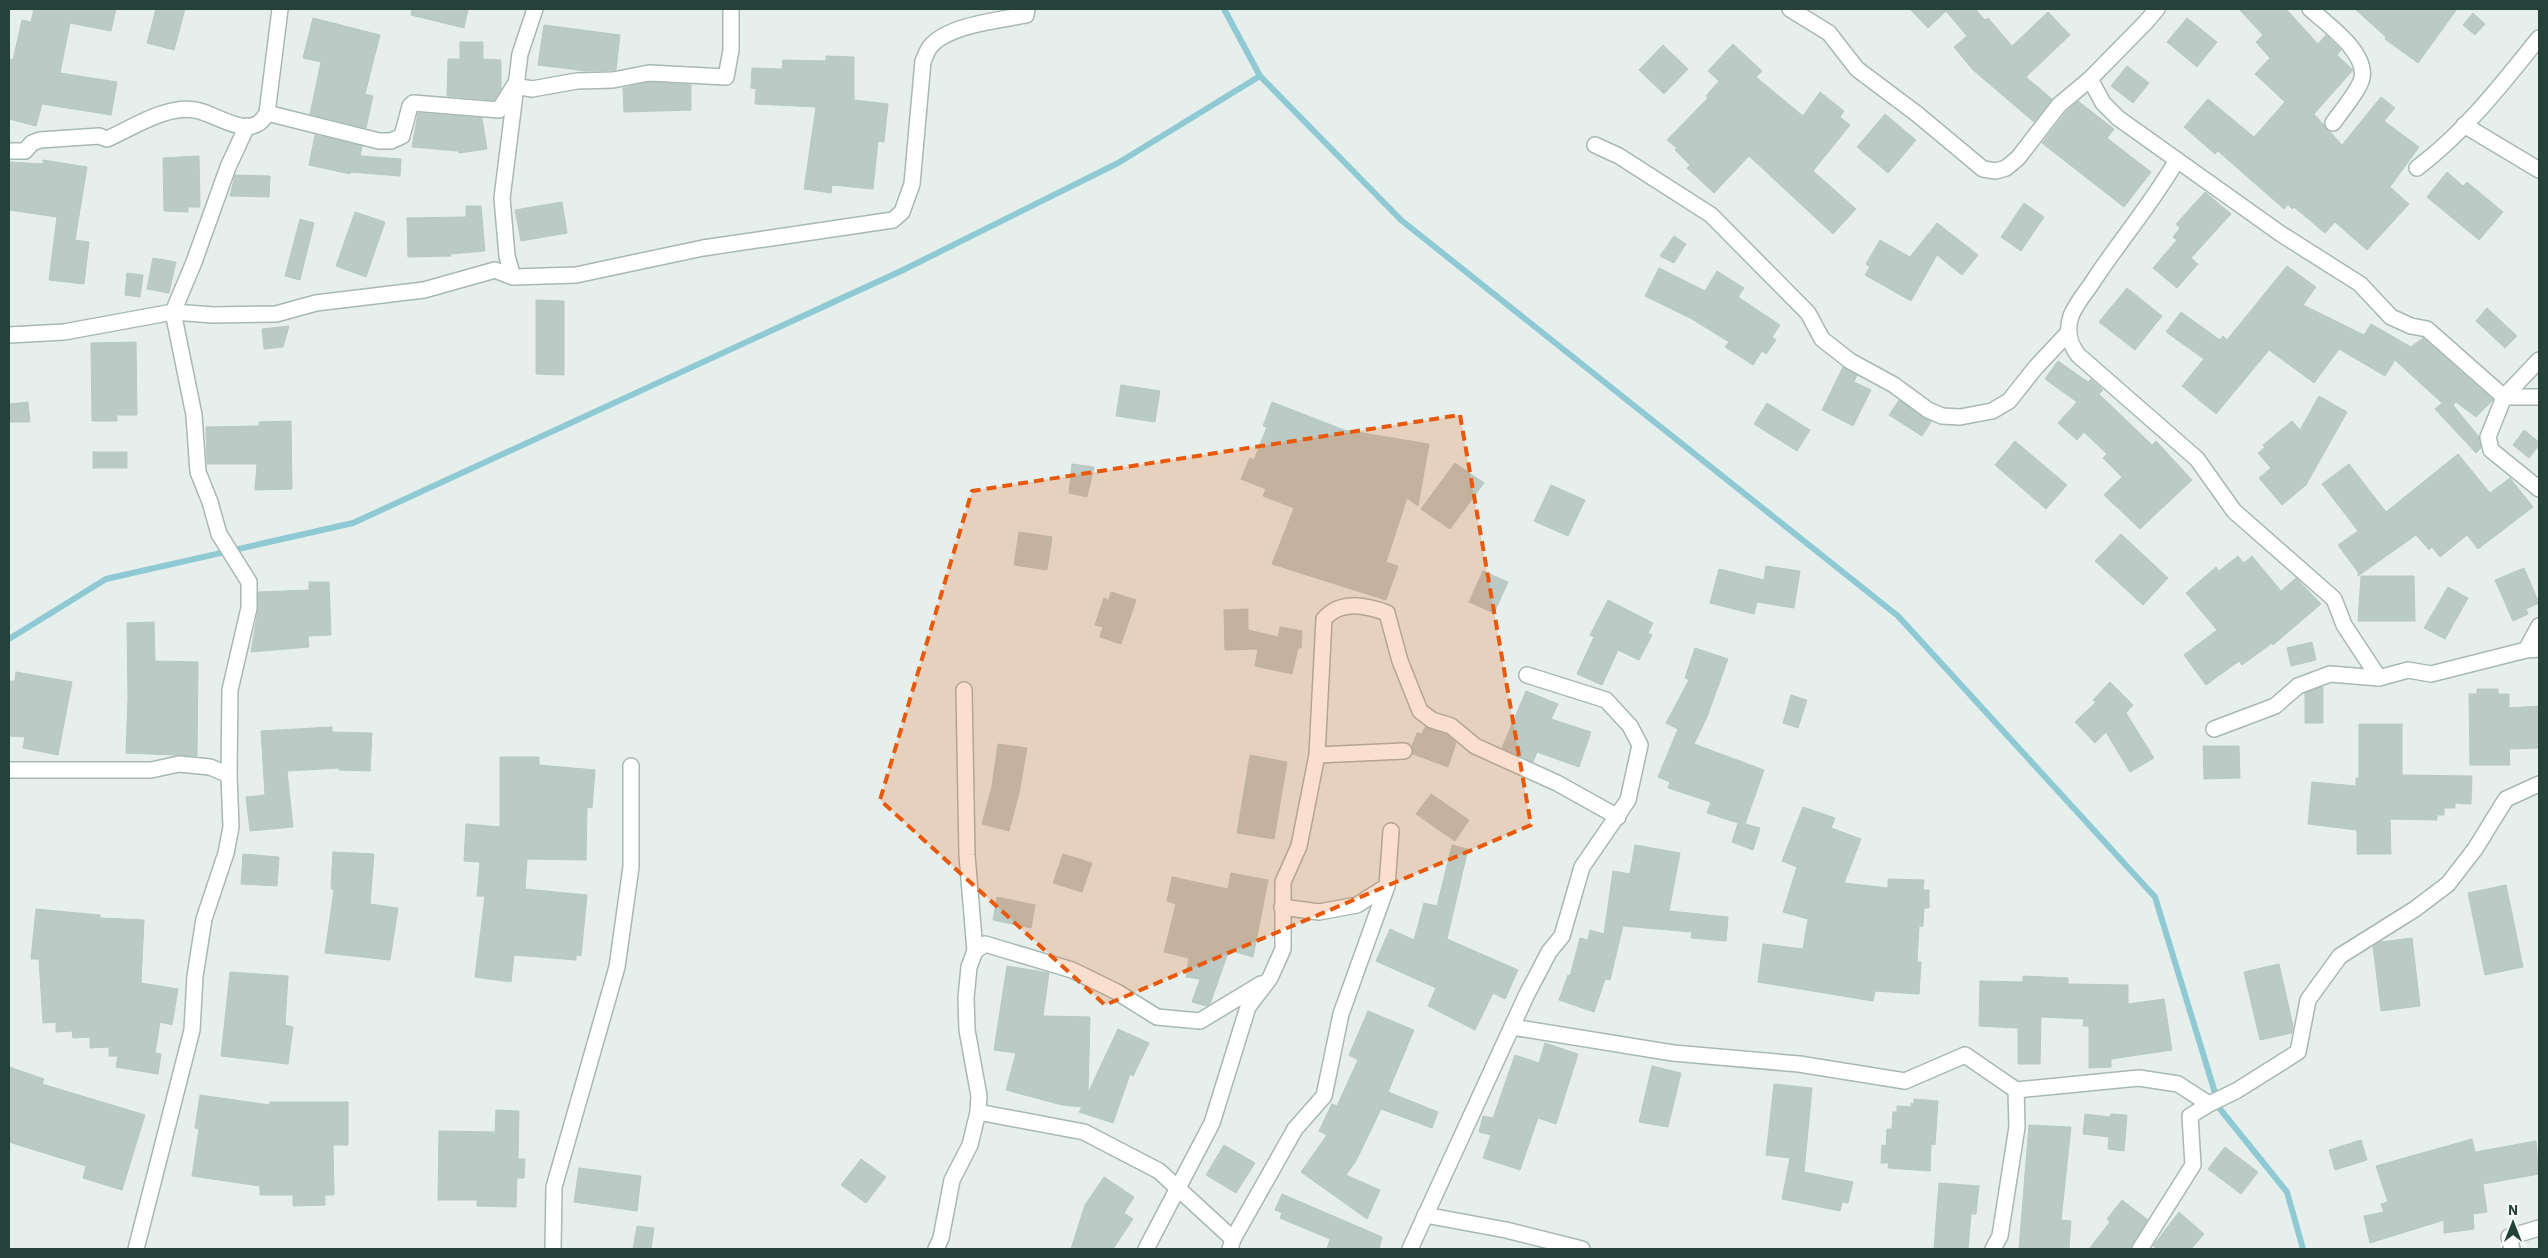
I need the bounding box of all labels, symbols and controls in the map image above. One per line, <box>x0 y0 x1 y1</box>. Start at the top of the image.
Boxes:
north arrow <box>2488 1198 2538 1248</box>
text: N <box>2508 1201 2518 1219</box>

